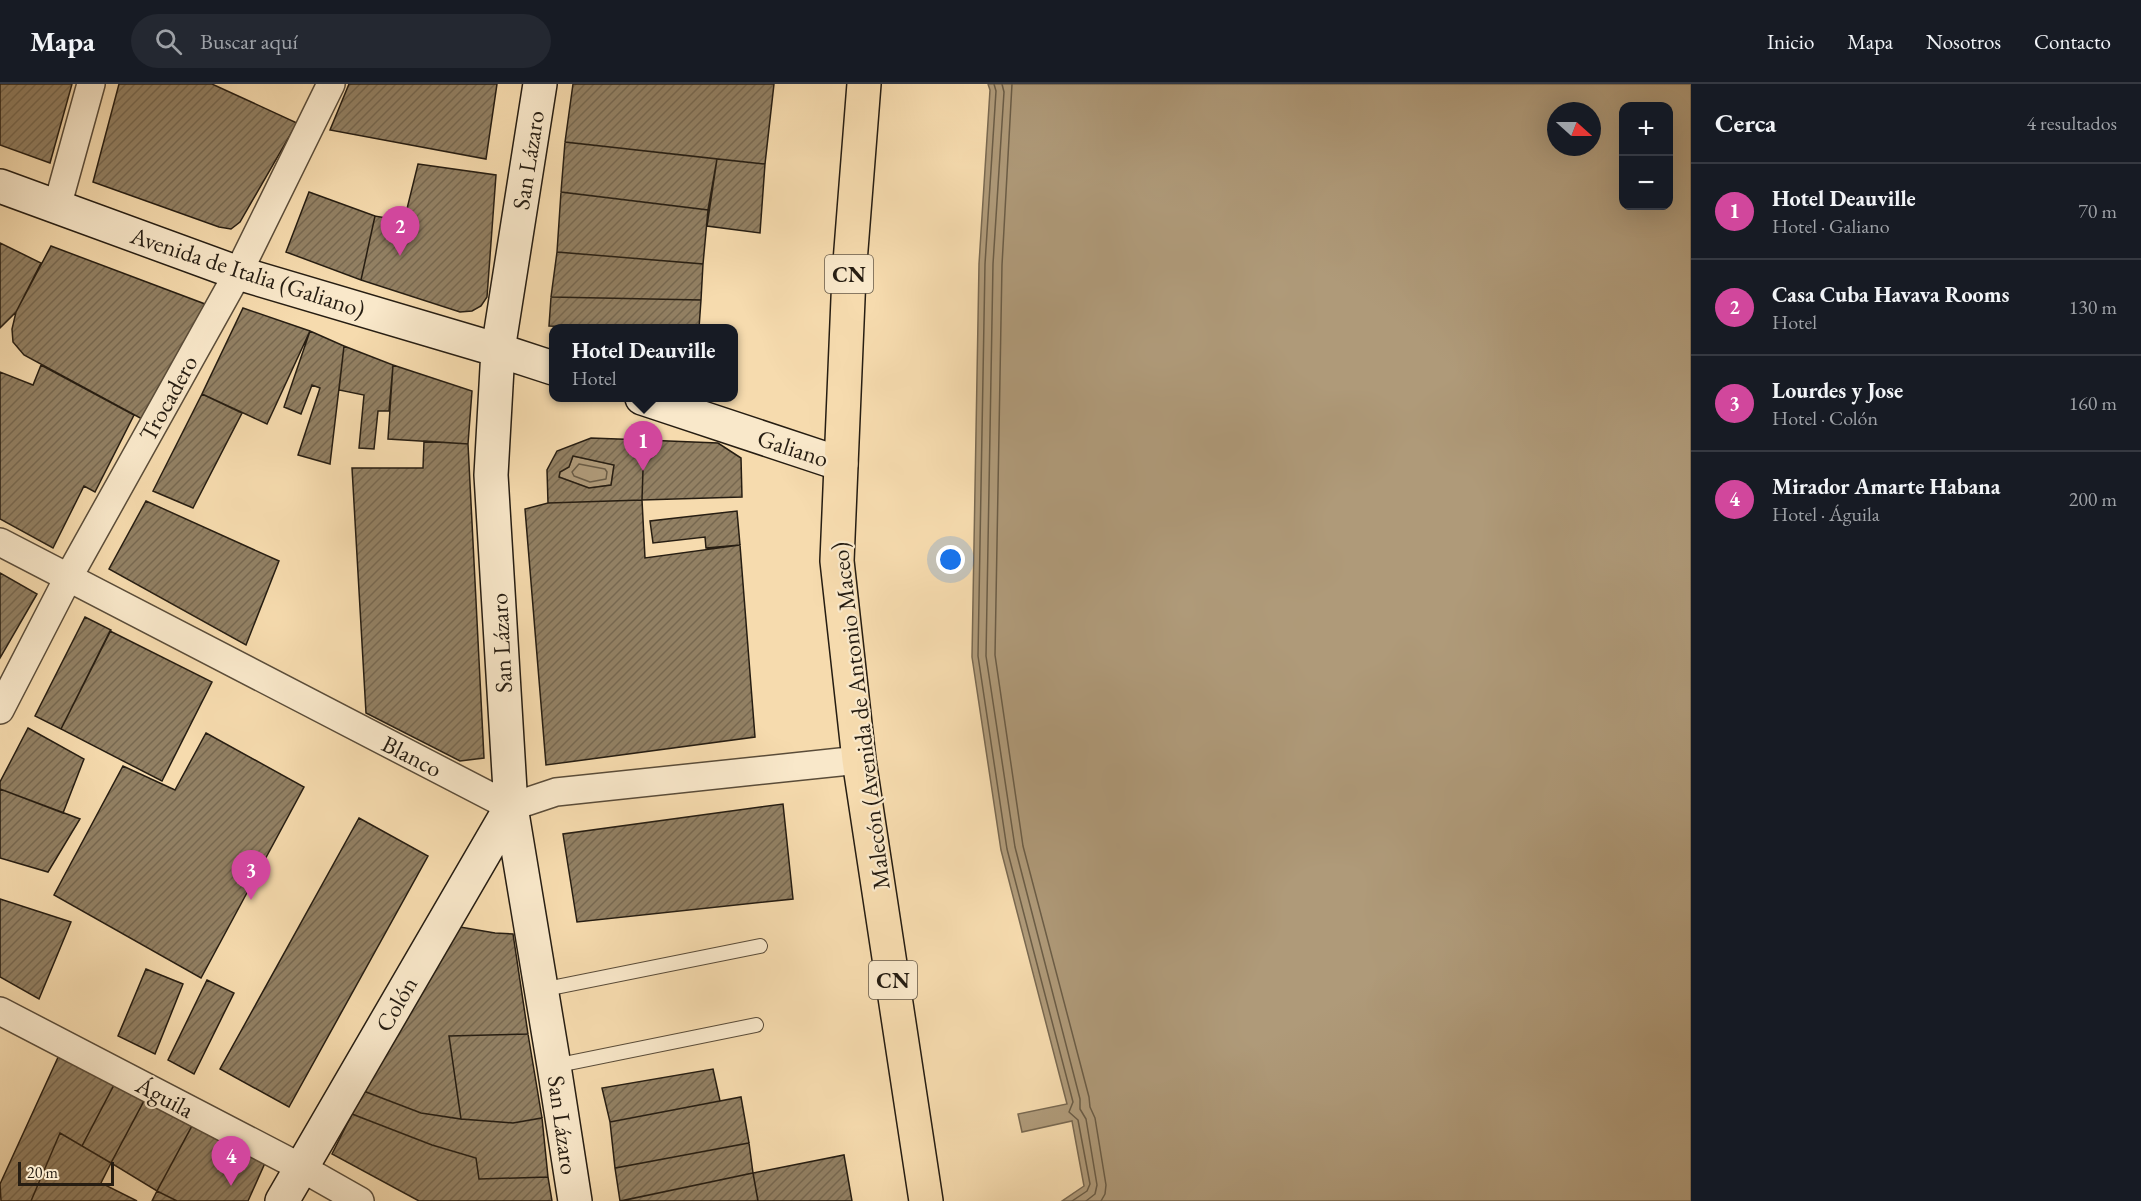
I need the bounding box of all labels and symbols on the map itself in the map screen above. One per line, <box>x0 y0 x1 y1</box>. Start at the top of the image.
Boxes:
north arrow <box>1547 102 1601 156</box>
street label: San Lázaro <box>505 108 551 212</box>
pin: 2 <box>380 206 420 256</box>
street label: Avenida de Italia (Galiano) <box>126 219 369 325</box>
road number: CN <box>825 255 873 293</box>
street label: Trocadero <box>132 349 204 447</box>
pin: 1 <box>624 422 662 471</box>
street label: Galiano <box>754 422 833 474</box>
street label: Malecón (Avenida de Antonio Maceo) <box>823 540 897 892</box>
your location <box>936 545 965 574</box>
street label: San Lázaro <box>483 592 519 694</box>
street label: Blanco <box>377 728 447 784</box>
pin: 3 <box>232 850 270 900</box>
road number: CN <box>869 961 917 999</box>
street label: Colón <box>368 970 424 1037</box>
street label: Águila <box>130 1069 200 1125</box>
street label: San Lázaro <box>541 1073 585 1177</box>
pin: 4 <box>212 1136 250 1186</box>
scale bar <box>18 1159 114 1186</box>

